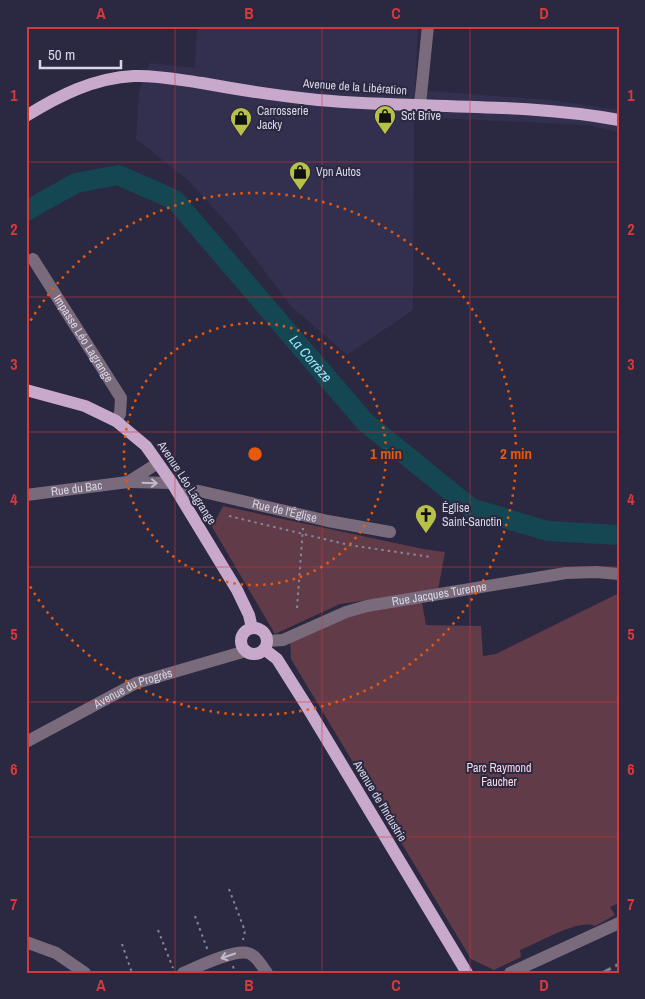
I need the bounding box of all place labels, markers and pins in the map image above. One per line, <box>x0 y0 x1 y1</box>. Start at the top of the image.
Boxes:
place label: Carrosserie Jacky <box>257 103 308 133</box>
shop icon: Sct Brive <box>373 104 397 135</box>
shop icon: Carrosserie Jacky <box>229 106 253 137</box>
place label: Sct Brive <box>401 108 441 124</box>
shop icon: Vpn Autos <box>288 160 312 191</box>
place label: Vpn Autos <box>316 164 361 180</box>
centre of rings <box>246 445 264 463</box>
place label: Église Saint-Sanctin <box>442 500 502 530</box>
church icon: Église Saint-Sanctin <box>414 503 438 534</box>

